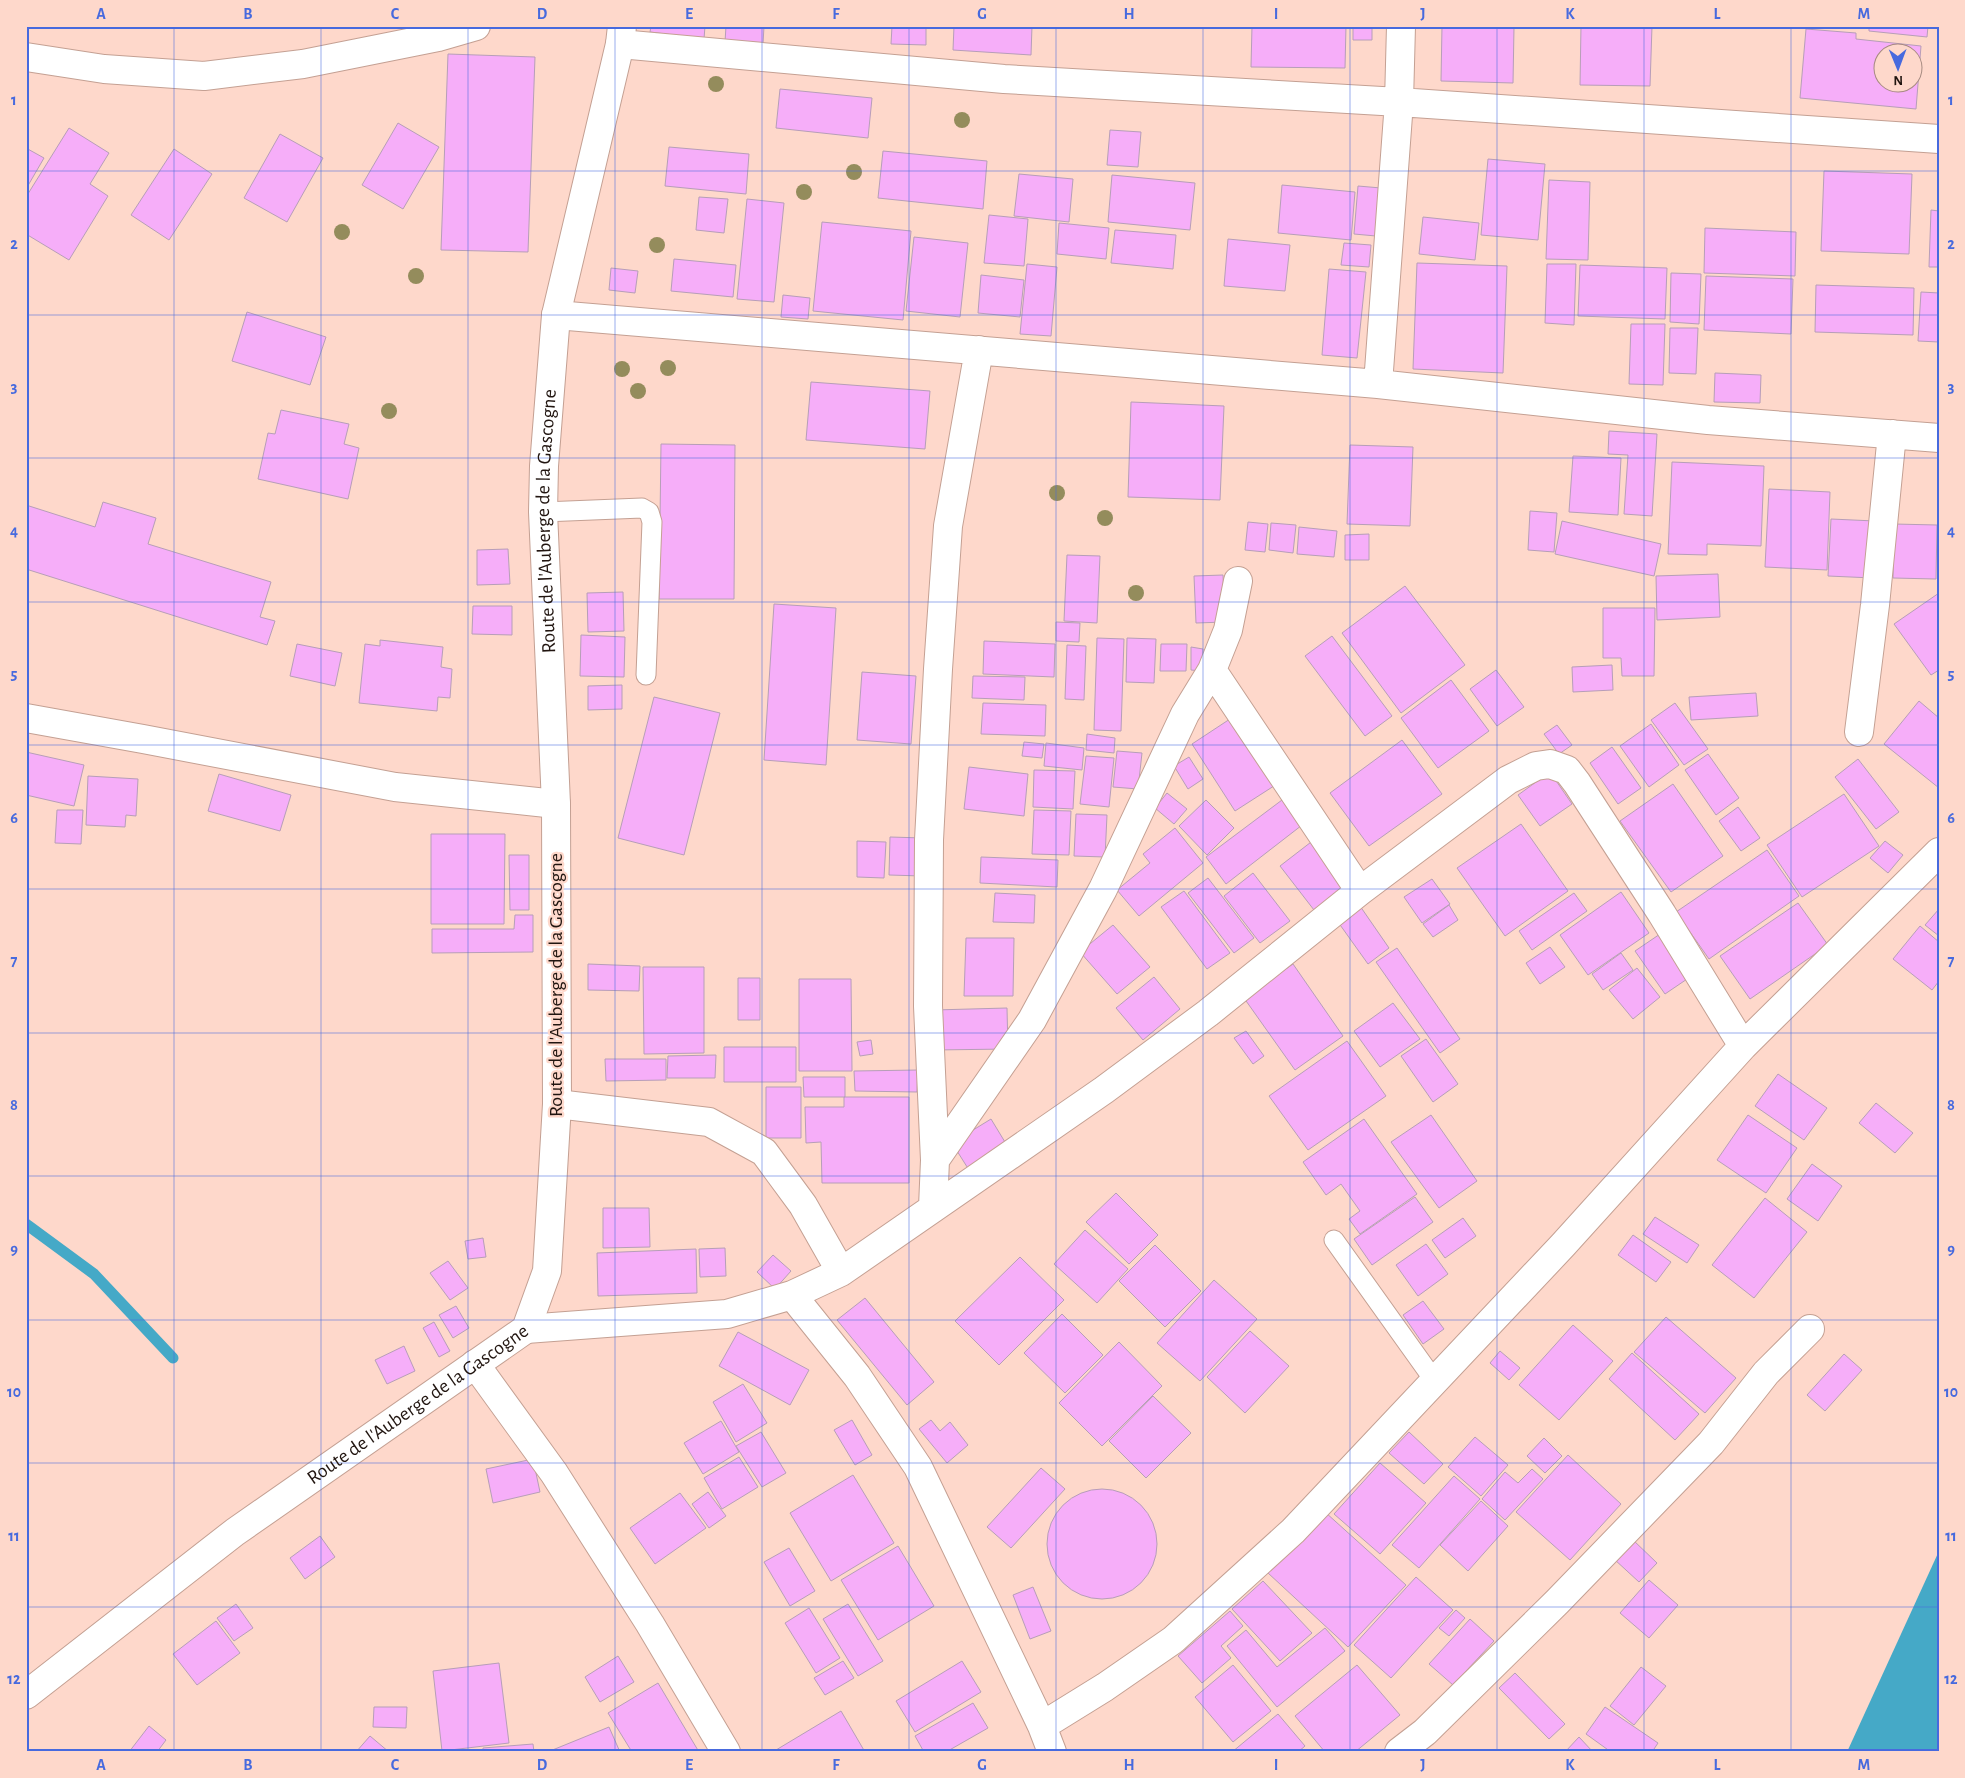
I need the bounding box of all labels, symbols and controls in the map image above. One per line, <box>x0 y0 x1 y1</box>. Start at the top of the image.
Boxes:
text: A <box>96 6 106 22</box>
text: B <box>243 6 253 22</box>
text: C <box>391 6 400 22</box>
text: D <box>537 6 548 22</box>
text: E <box>685 6 693 22</box>
text: F <box>832 6 840 22</box>
text: G <box>977 6 987 22</box>
text: H <box>1123 6 1135 22</box>
text: I <box>1274 6 1278 22</box>
text: J <box>1420 6 1426 22</box>
text: K <box>1565 6 1575 22</box>
text: L <box>1714 6 1721 22</box>
text: M <box>1858 6 1870 22</box>
north arrow <box>1872 42 1922 92</box>
text: N <box>1893 73 1903 87</box>
text: 1 <box>11 92 17 108</box>
text: 1 <box>1948 92 1954 108</box>
text: 2 <box>10 236 18 252</box>
text: 2 <box>1947 236 1955 252</box>
text: 3 <box>11 379 18 395</box>
text: 3 <box>1948 379 1955 395</box>
street label: Route de l'Auberge de la Gascogne <box>533 388 560 654</box>
text: 4 <box>10 523 18 539</box>
text: 4 <box>1947 523 1955 539</box>
text: 5 <box>11 666 18 682</box>
text: 5 <box>1948 666 1955 682</box>
text: 6 <box>10 810 18 826</box>
text: 6 <box>1947 810 1955 826</box>
street label: Route de l'Auberge de la Gascogne <box>546 853 566 1117</box>
text: 7 <box>11 953 18 969</box>
text: 7 <box>1948 953 1955 969</box>
text: 8 <box>10 1097 18 1113</box>
text: 8 <box>1947 1097 1955 1113</box>
text: 9 <box>10 1241 18 1257</box>
text: 9 <box>1947 1241 1955 1257</box>
street label: Route de l'Auberge de la Gascogne <box>304 1321 532 1488</box>
text: 10 <box>7 1384 21 1400</box>
text: 10 <box>1944 1384 1958 1400</box>
text: 11 <box>8 1528 20 1544</box>
text: 11 <box>1945 1528 1957 1544</box>
text: 12 <box>7 1671 21 1687</box>
text: 12 <box>1944 1671 1958 1687</box>
text: A <box>96 1757 106 1773</box>
text: B <box>243 1757 253 1773</box>
text: C <box>391 1757 400 1773</box>
text: D <box>537 1757 548 1773</box>
text: E <box>685 1757 693 1773</box>
text: F <box>832 1757 840 1773</box>
text: G <box>977 1757 987 1773</box>
text: H <box>1123 1757 1135 1773</box>
text: I <box>1274 1757 1278 1773</box>
text: J <box>1420 1757 1426 1773</box>
text: K <box>1565 1757 1575 1773</box>
text: L <box>1714 1757 1721 1773</box>
text: M <box>1858 1757 1870 1773</box>

